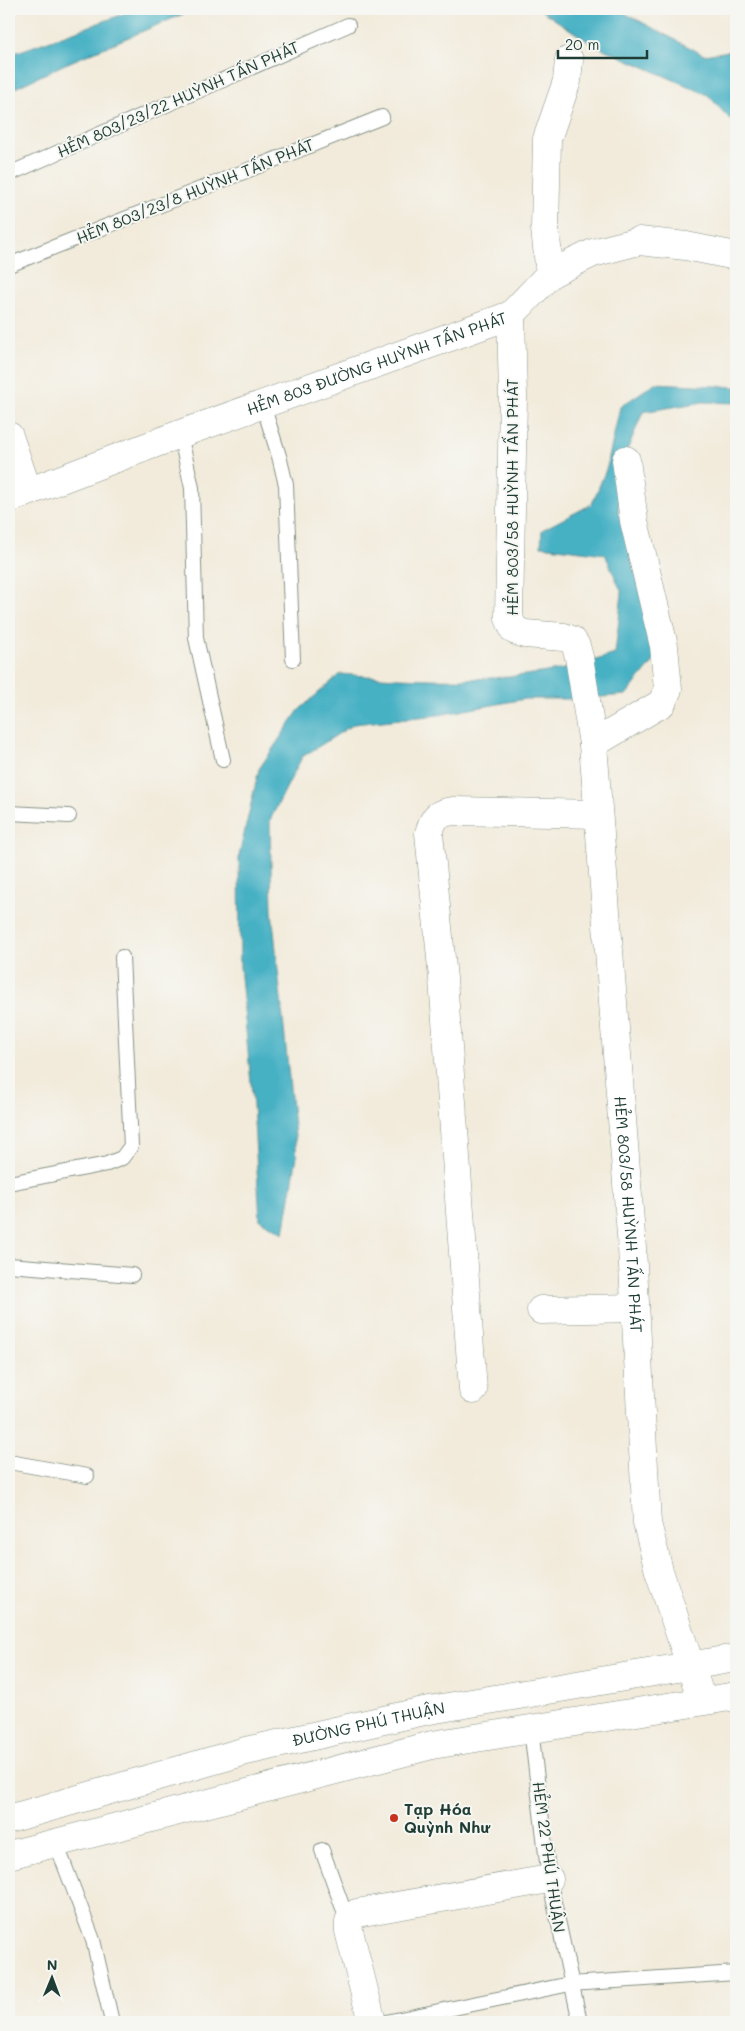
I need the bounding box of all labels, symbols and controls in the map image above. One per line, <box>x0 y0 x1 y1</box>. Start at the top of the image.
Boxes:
scale bar <box>558 28 646 60</box>
text: 20 m <box>565 34 599 54</box>
street label: HẺM 803/23/22 HUỲNH TẤN PHÁT <box>53 35 302 162</box>
street label: HẺM 803/23/8 HUỲNH TẤN PHÁT <box>73 133 317 248</box>
street label: HẺM 803 ĐƯỜNG HUỲNH TẤN PHÁT <box>244 306 510 419</box>
street label: HẺM 803/58 HUỲNH TẤN PHÁT <box>501 378 522 616</box>
street label: HẺM 803/58 HUỲNH TẤN PHÁT <box>610 1095 648 1334</box>
street label: ĐƯỜNG PHÚ THUẬN <box>290 1697 446 1750</box>
street label: HẺM 22 PHÚ THUẬN <box>529 1780 570 1934</box>
place label: Tạp Hóa Quỳnh Như <box>404 1798 491 1837</box>
marker: Tạp Hóa Quỳnh Như <box>388 1812 400 1824</box>
north arrow <box>28 1954 78 2004</box>
text: N <box>47 1955 58 1974</box>

